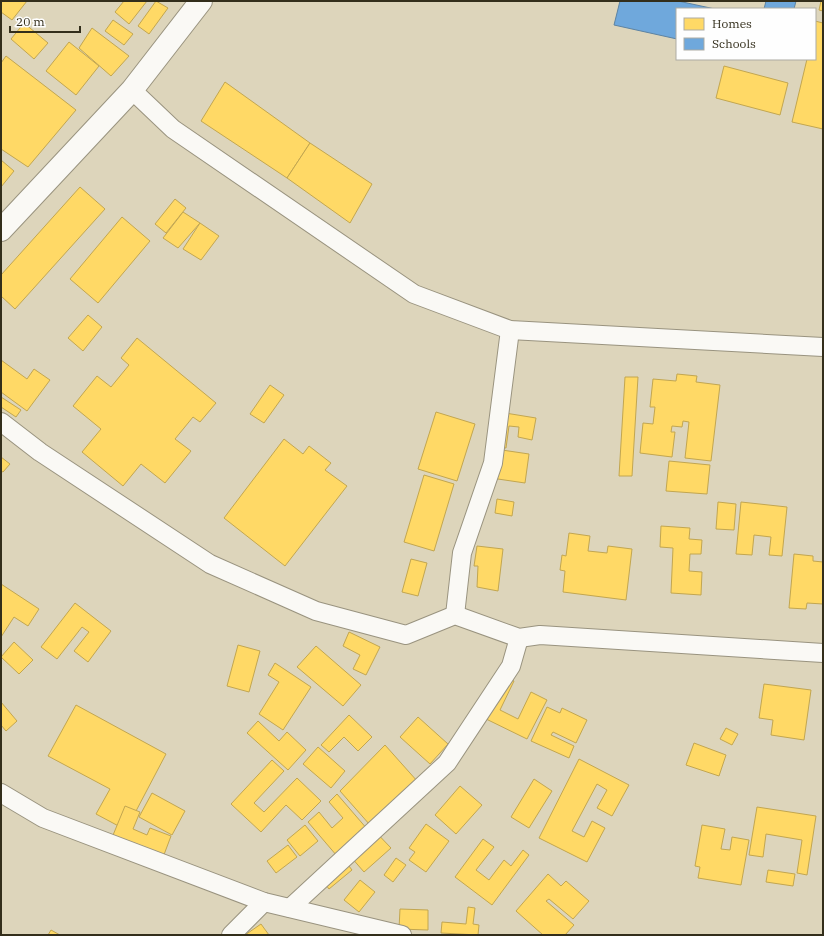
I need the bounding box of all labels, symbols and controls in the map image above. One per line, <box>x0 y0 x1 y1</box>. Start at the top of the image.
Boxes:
scale bar <box>10 8 80 34</box>
legend <box>676 8 816 60</box>
text: 20 m <box>16 14 45 29</box>
text: Homes <box>712 16 752 31</box>
text: Schools <box>712 36 756 51</box>

